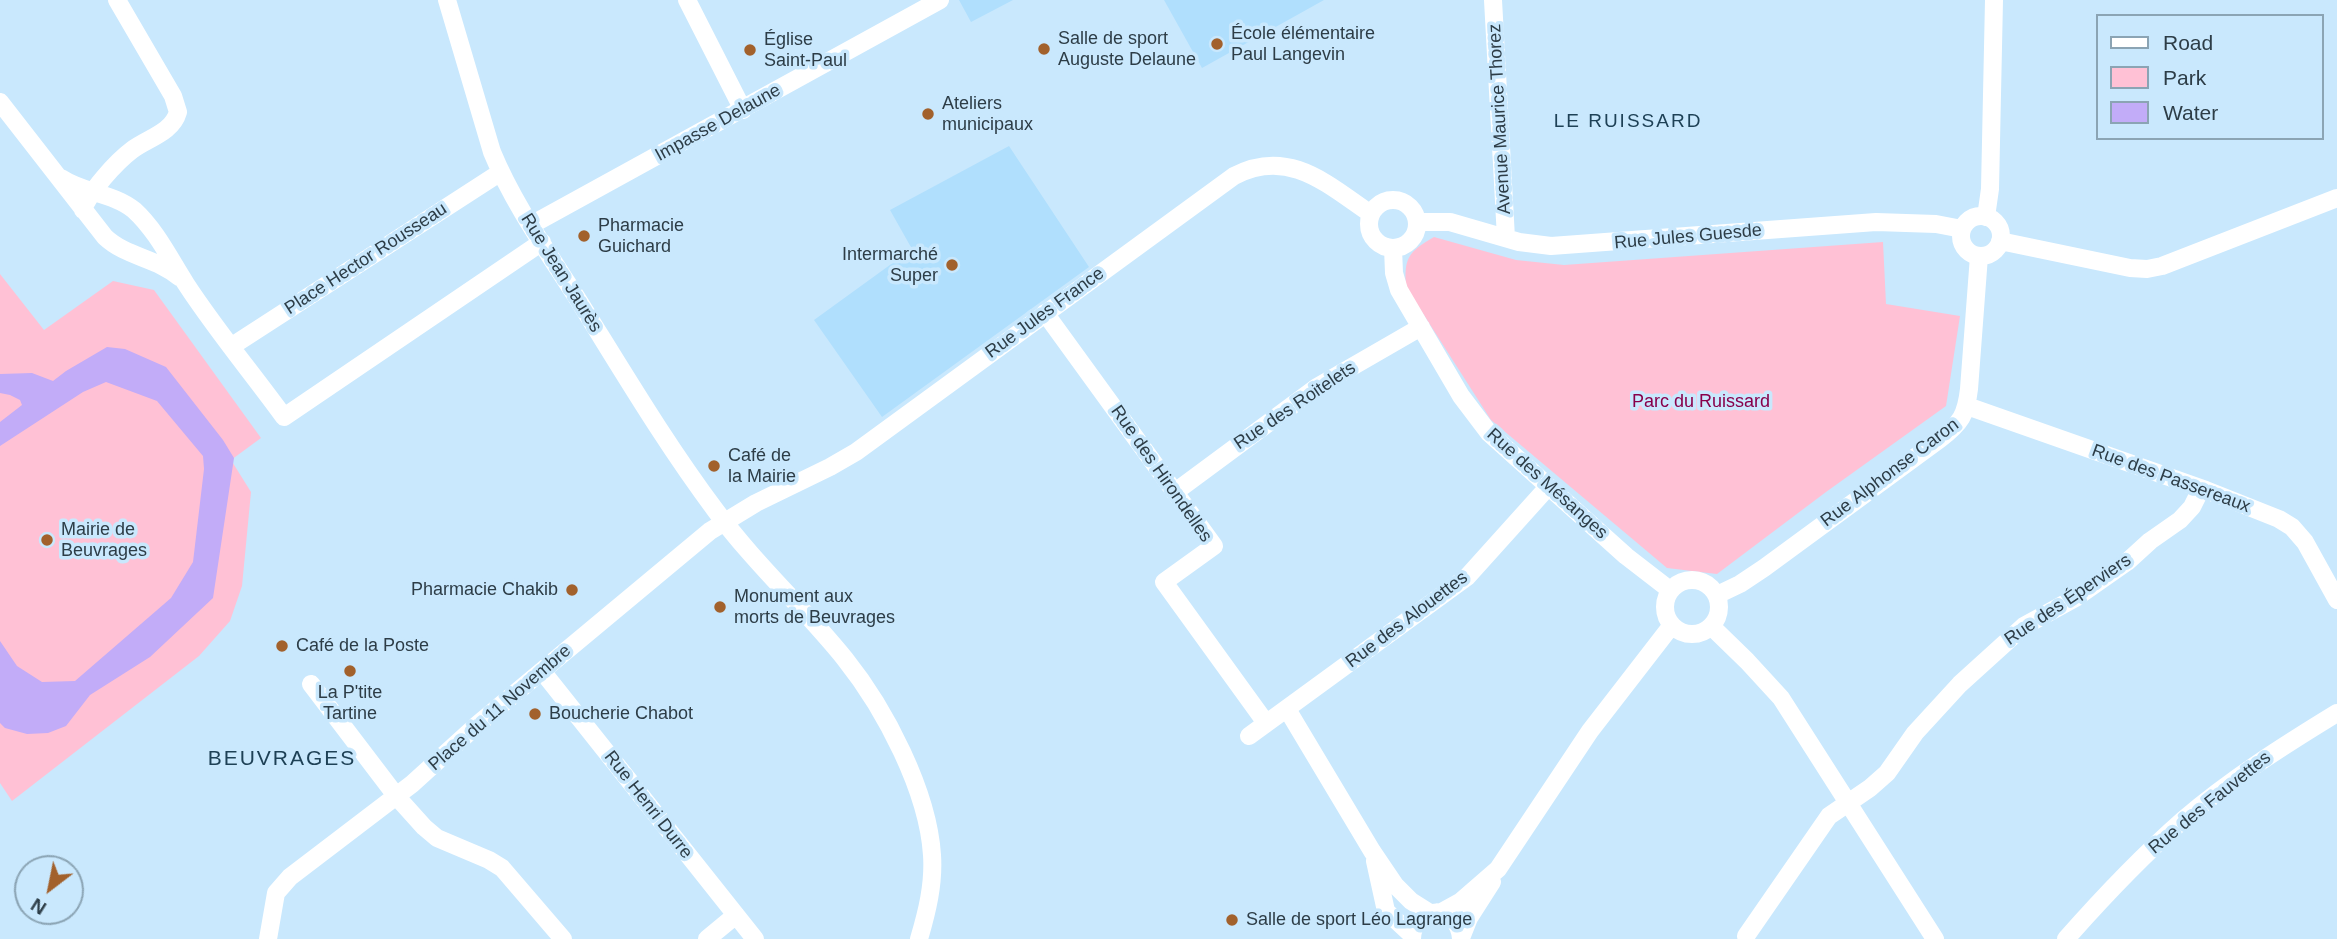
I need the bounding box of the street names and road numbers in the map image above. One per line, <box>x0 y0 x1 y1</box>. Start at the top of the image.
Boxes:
street label: Avenue Maurice Thorez <box>1484 23 1516 215</box>
street label: Impasse Delaune <box>652 80 784 166</box>
street label: Place Hector Rousseau <box>281 198 451 320</box>
street label: Rue Jean Jaurès <box>516 210 606 336</box>
street label: Rue Jules Guesde <box>1613 220 1763 254</box>
street label: Rue Jules France <box>982 263 1108 363</box>
street label: Rue des Roitelets <box>1230 357 1360 455</box>
street label: Rue des Hirondelles <box>1106 401 1216 547</box>
street label: Rue Alphonse Caron <box>1817 414 1963 532</box>
street label: Rue des Mésanges <box>1482 424 1612 544</box>
street label: Rue des Passereaux <box>2089 440 2253 518</box>
street label: Rue des Éperviers <box>2001 550 2135 650</box>
street label: Rue des Alouettes <box>1342 567 1472 673</box>
street label: Place du 11 Novembre <box>424 640 576 776</box>
street label: Rue Henri Durre <box>599 747 697 863</box>
street label: Rue des Fauvettes <box>2144 747 2276 859</box>

